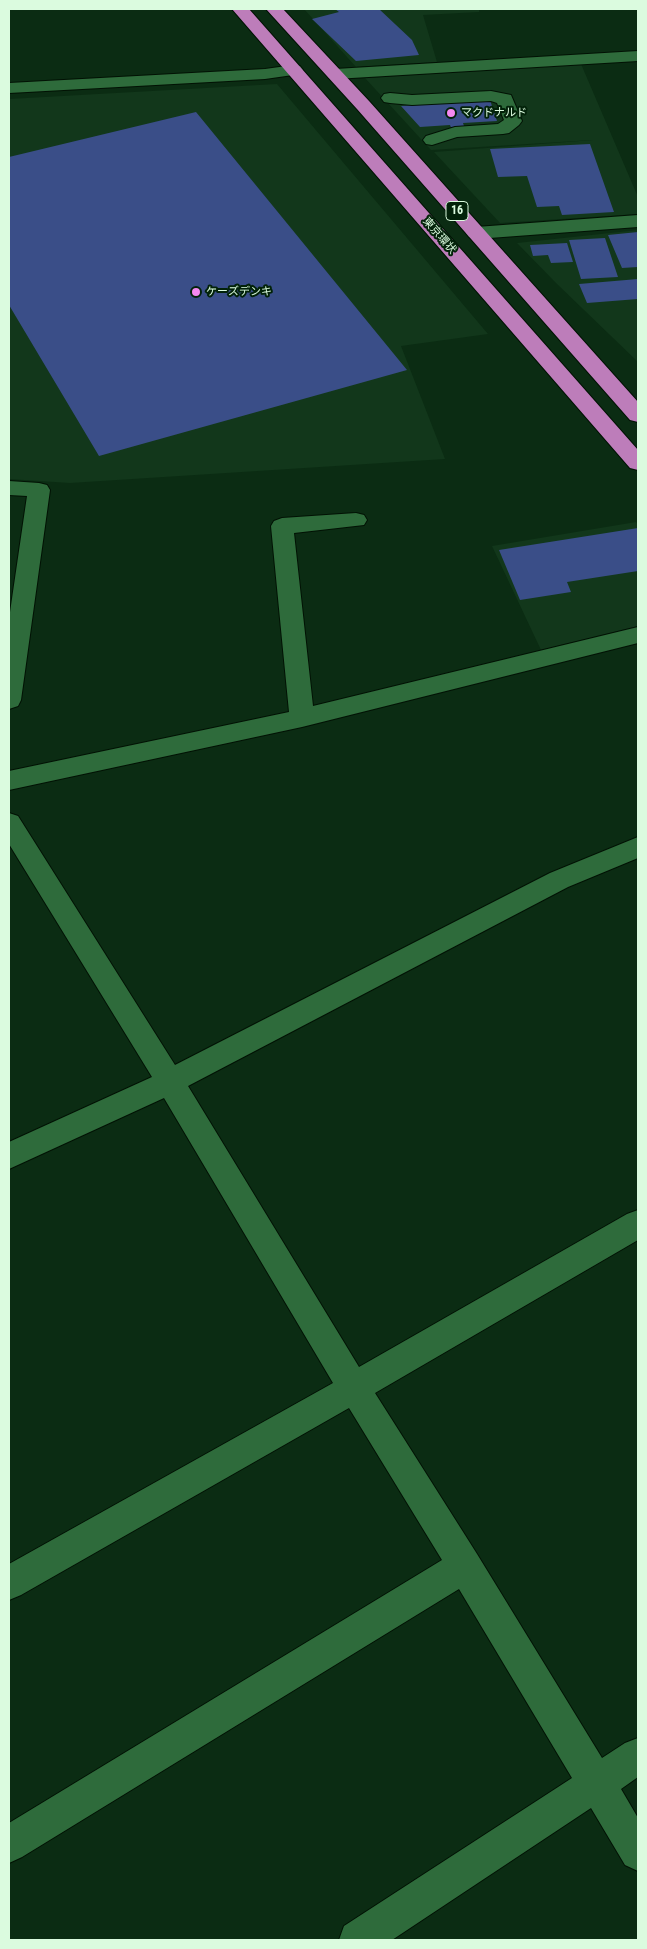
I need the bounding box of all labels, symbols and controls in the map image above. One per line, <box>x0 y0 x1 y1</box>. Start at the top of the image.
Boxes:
place label: マクドナルド <box>461 106 527 120</box>
marker: マクドナルド <box>445 107 457 119</box>
road number: 16 <box>446 202 468 220</box>
street label: 東京環状 <box>420 215 458 257</box>
place label: ケーズデンキ <box>206 285 272 299</box>
marker: ケーズデンキ <box>190 286 202 298</box>

